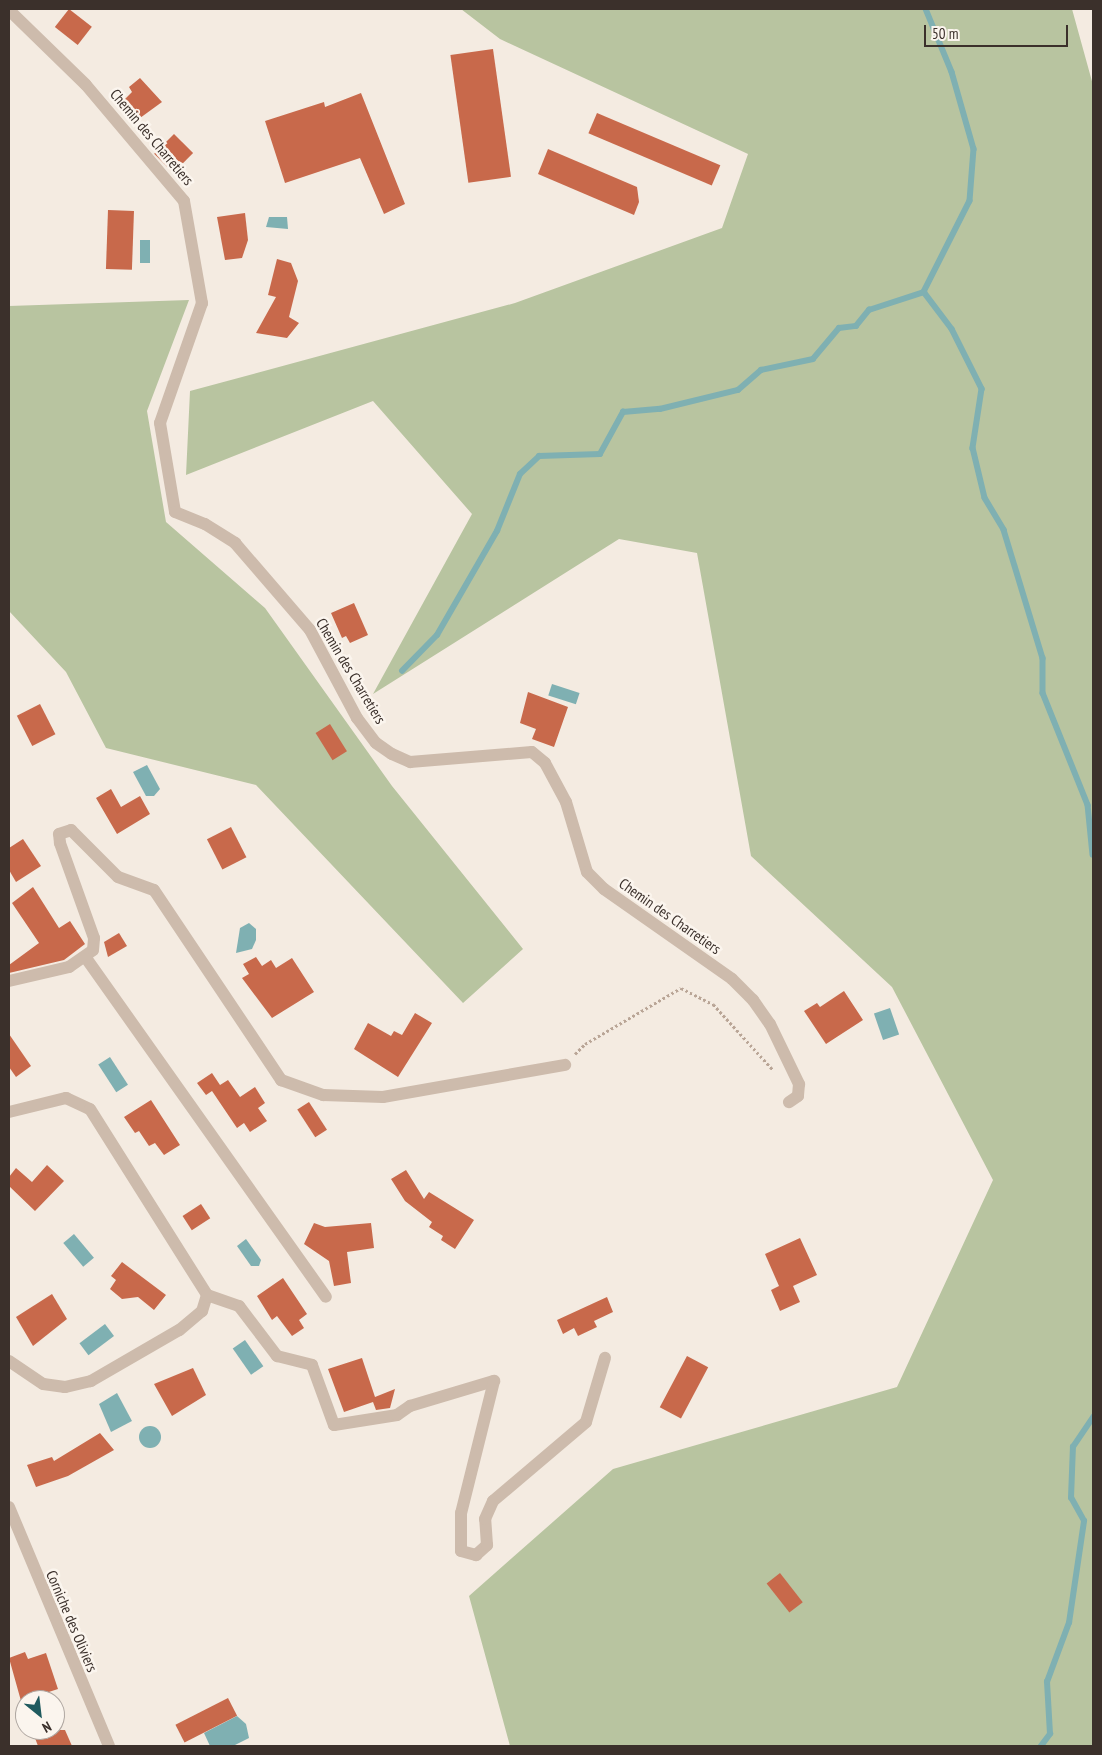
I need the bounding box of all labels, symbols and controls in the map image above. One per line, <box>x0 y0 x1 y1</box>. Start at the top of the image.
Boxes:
scale bar <box>927 15 1071 47</box>
text: 50 m <box>932 24 958 43</box>
street label: Chemin des Charretiers <box>107 85 197 189</box>
street label: Chemin des Charretiers <box>312 615 390 727</box>
street label: Chemin des Charretiers <box>616 874 724 958</box>
street label: Corniche des Oliviers <box>43 1568 101 1674</box>
north arrow <box>15 1690 65 1740</box>
text: N <box>39 1718 54 1737</box>

